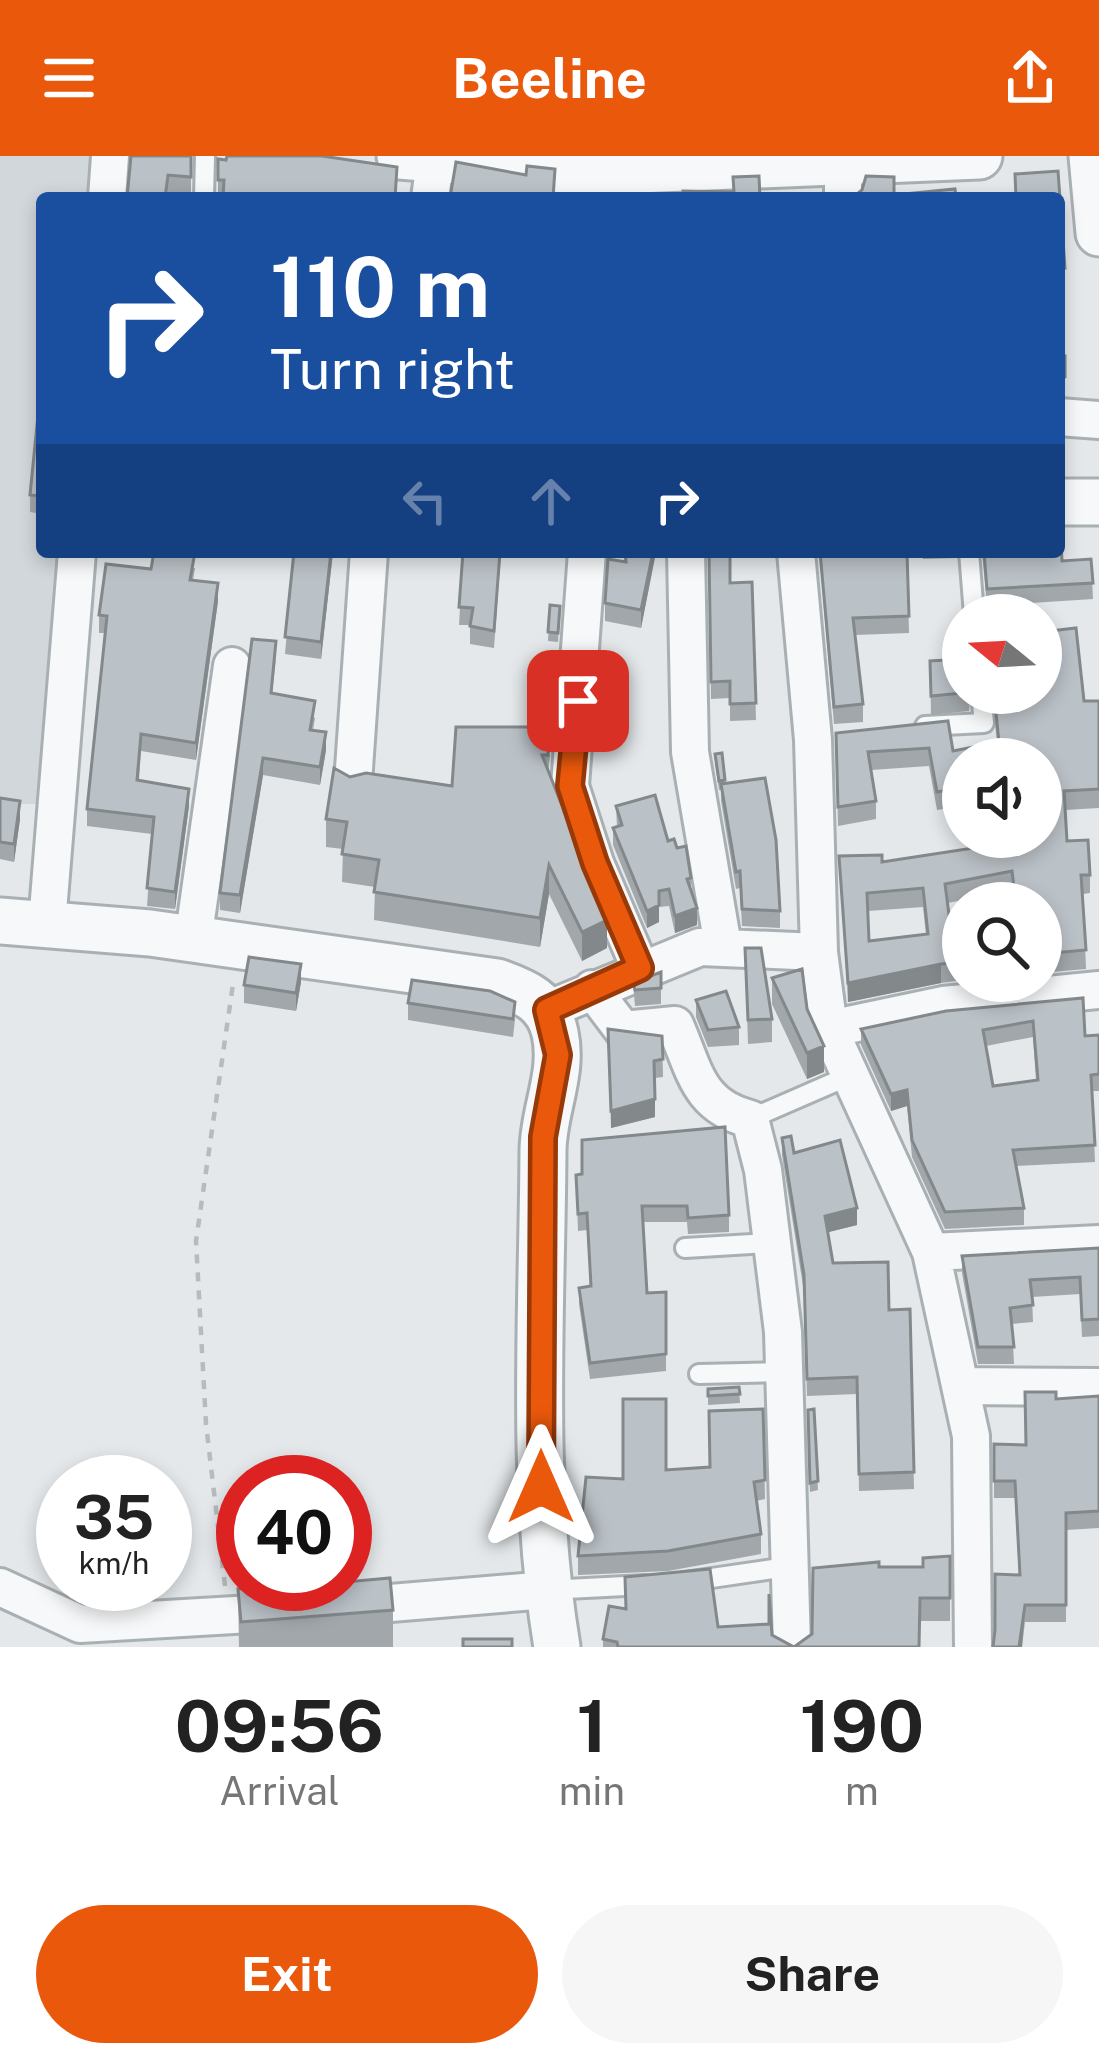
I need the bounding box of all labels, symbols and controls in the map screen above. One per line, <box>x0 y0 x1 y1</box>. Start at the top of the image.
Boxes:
icon: menu <box>36 45 102 111</box>
icon: share <box>997 45 1063 111</box>
text: Beeline <box>452 47 647 110</box>
text: 110 m <box>270 237 490 336</box>
icon: right <box>72 240 228 396</box>
text: Turn right <box>270 338 515 401</box>
icon: left <box>392 468 458 534</box>
icon: ahead <box>518 468 584 534</box>
icon: right <box>644 468 710 534</box>
north arrow <box>942 594 1062 714</box>
map controls <box>942 594 1062 1002</box>
pin <box>527 650 629 752</box>
icon: arrive <box>545 668 611 734</box>
button: sound <box>942 738 1062 858</box>
button: search <box>942 882 1062 1002</box>
position arrow <box>478 1424 604 1550</box>
speed limit sign: 40 <box>216 1455 372 1611</box>
text: 35 <box>74 1482 154 1553</box>
text: km/h <box>79 1545 149 1581</box>
text: 09:56 <box>175 1684 384 1768</box>
text: 1 <box>576 1684 607 1768</box>
text: 190 <box>800 1684 924 1768</box>
text: Arrival <box>219 1768 340 1814</box>
text: min <box>559 1768 625 1814</box>
text: m <box>845 1768 879 1814</box>
button: Exit <box>36 1905 538 2043</box>
button: Share <box>562 1905 1063 2043</box>

